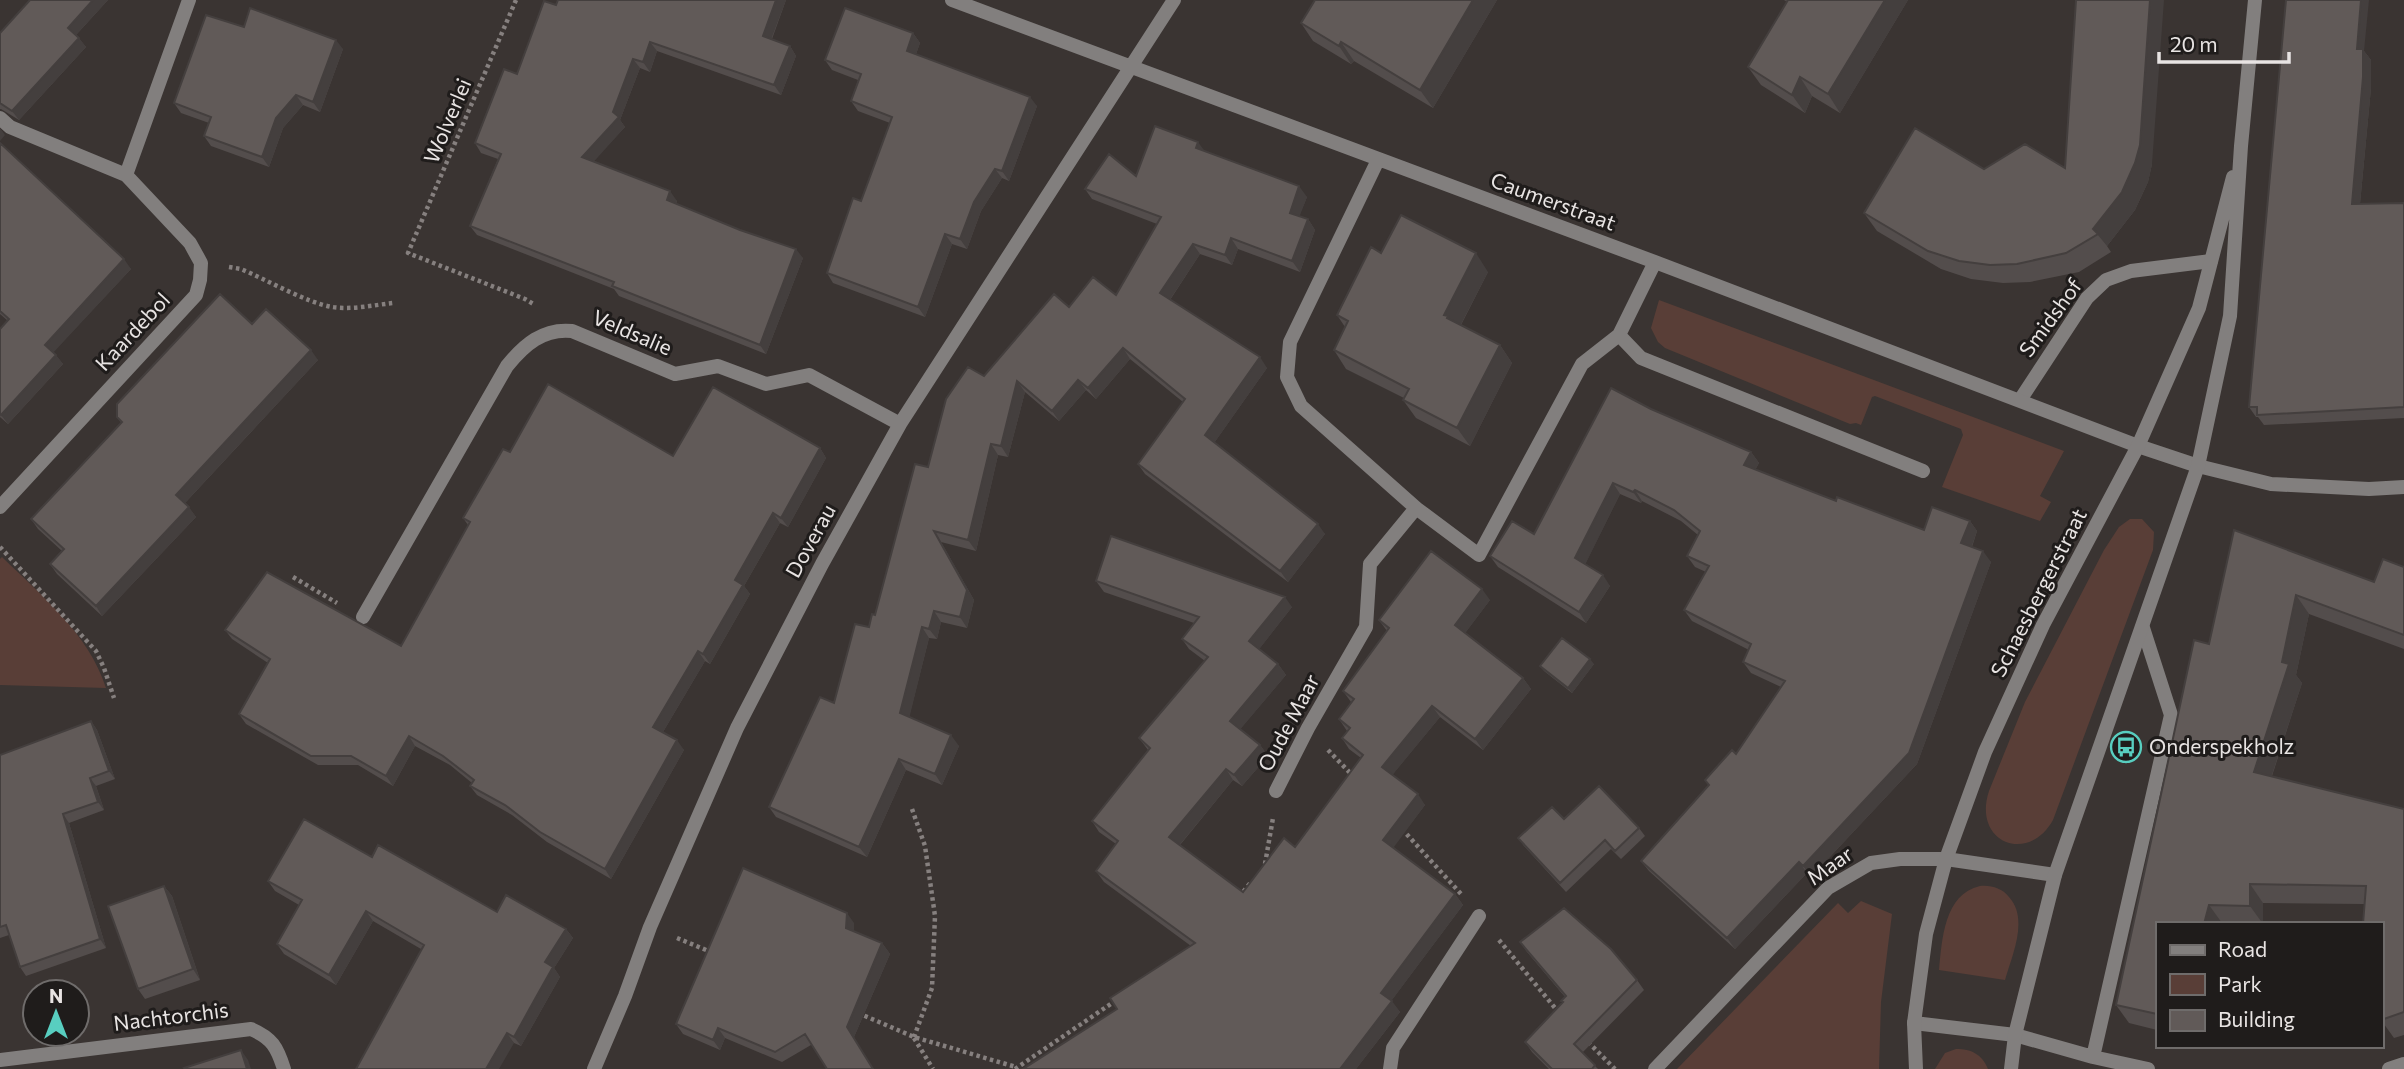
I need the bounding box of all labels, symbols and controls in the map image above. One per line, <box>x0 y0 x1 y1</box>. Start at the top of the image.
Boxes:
scale bar <box>2159 21 2288 65</box>
text: 20 m <box>2170 31 2218 56</box>
street label: Wolverlei <box>418 74 476 166</box>
street label: Caumerstraat <box>1488 166 1620 235</box>
street label: Smidshof <box>2013 273 2087 361</box>
street label: Kaardebol <box>89 287 174 375</box>
street label: Veldsalie <box>589 304 676 360</box>
street label: Doverau <box>779 499 840 581</box>
street label: Schaesbergerstraat <box>1984 504 2091 681</box>
street label: Oude Maar <box>1252 669 1324 775</box>
bus stop icon: Onderspekholz <box>2109 730 2143 764</box>
place label: Onderspekholz <box>2149 733 2294 758</box>
street label: Maar <box>1801 840 1857 889</box>
legend <box>2156 922 2383 1048</box>
text: Road <box>2218 936 2267 961</box>
text: Park <box>2218 971 2262 996</box>
north arrow <box>21 978 91 1048</box>
text: N <box>49 984 63 1007</box>
street label: Nachtorchis <box>112 996 230 1035</box>
text: Building <box>2218 1006 2295 1031</box>

